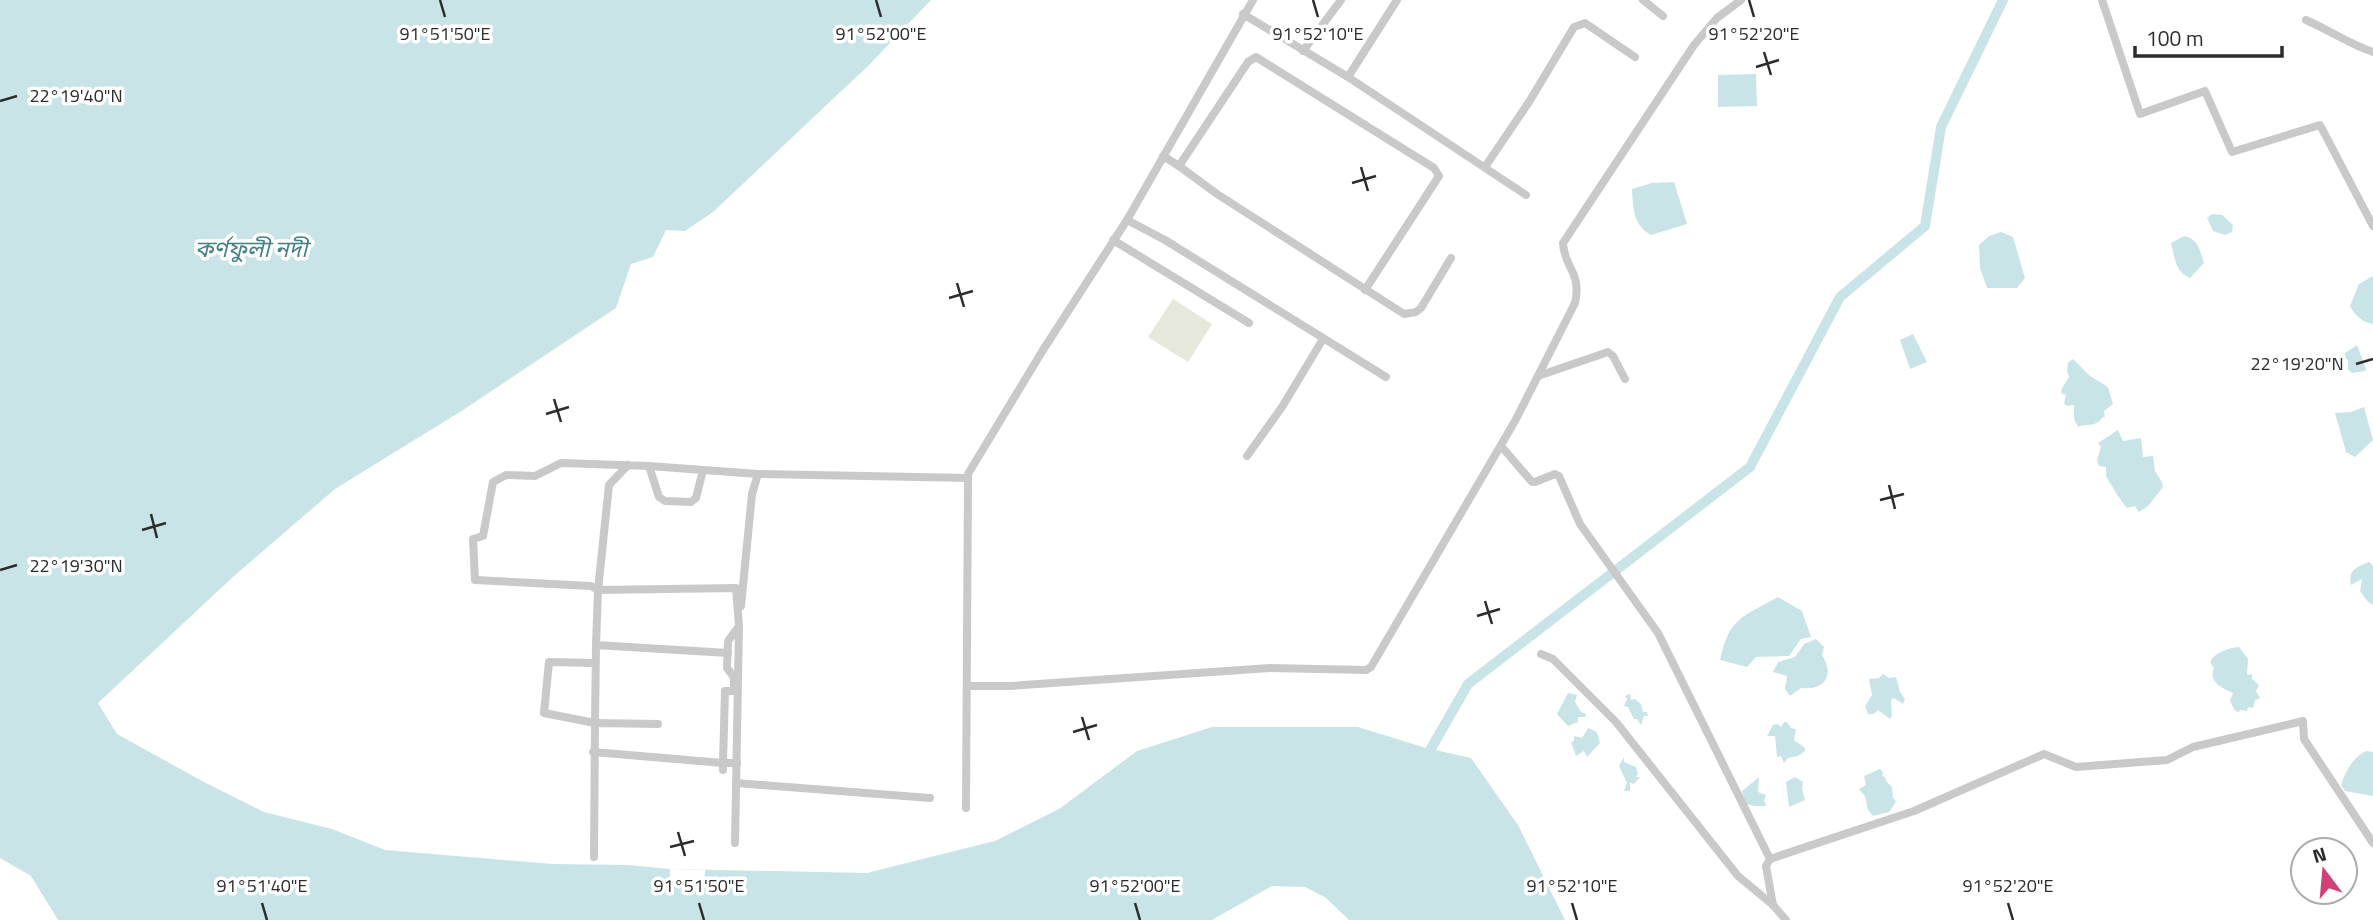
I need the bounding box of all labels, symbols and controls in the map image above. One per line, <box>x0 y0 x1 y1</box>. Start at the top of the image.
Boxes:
scale bar <box>2135 14 2282 58</box>
text: 91°51'50"E <box>400 20 491 47</box>
text: 91°52'00"E <box>836 20 927 47</box>
text: 91°52'10"E <box>1273 20 1364 47</box>
text: 91°52'20"E <box>1709 20 1800 47</box>
text: 100 m <box>2146 22 2203 54</box>
text: 22°19'40"N <box>29 82 123 109</box>
water label: কর্ণফুলী নদী <box>195 231 311 266</box>
text: 22°19'20"N <box>2250 350 2344 377</box>
text: 22°19'30"N <box>29 552 123 579</box>
north arrow <box>2289 836 2359 906</box>
text: N <box>2309 838 2330 870</box>
text: 91°51'40"E <box>217 872 308 899</box>
text: 91°51'50"E <box>654 872 745 899</box>
text: 91°52'00"E <box>1090 872 1181 899</box>
text: 91°52'10"E <box>1527 872 1618 899</box>
text: 91°52'20"E <box>1963 872 2054 899</box>

